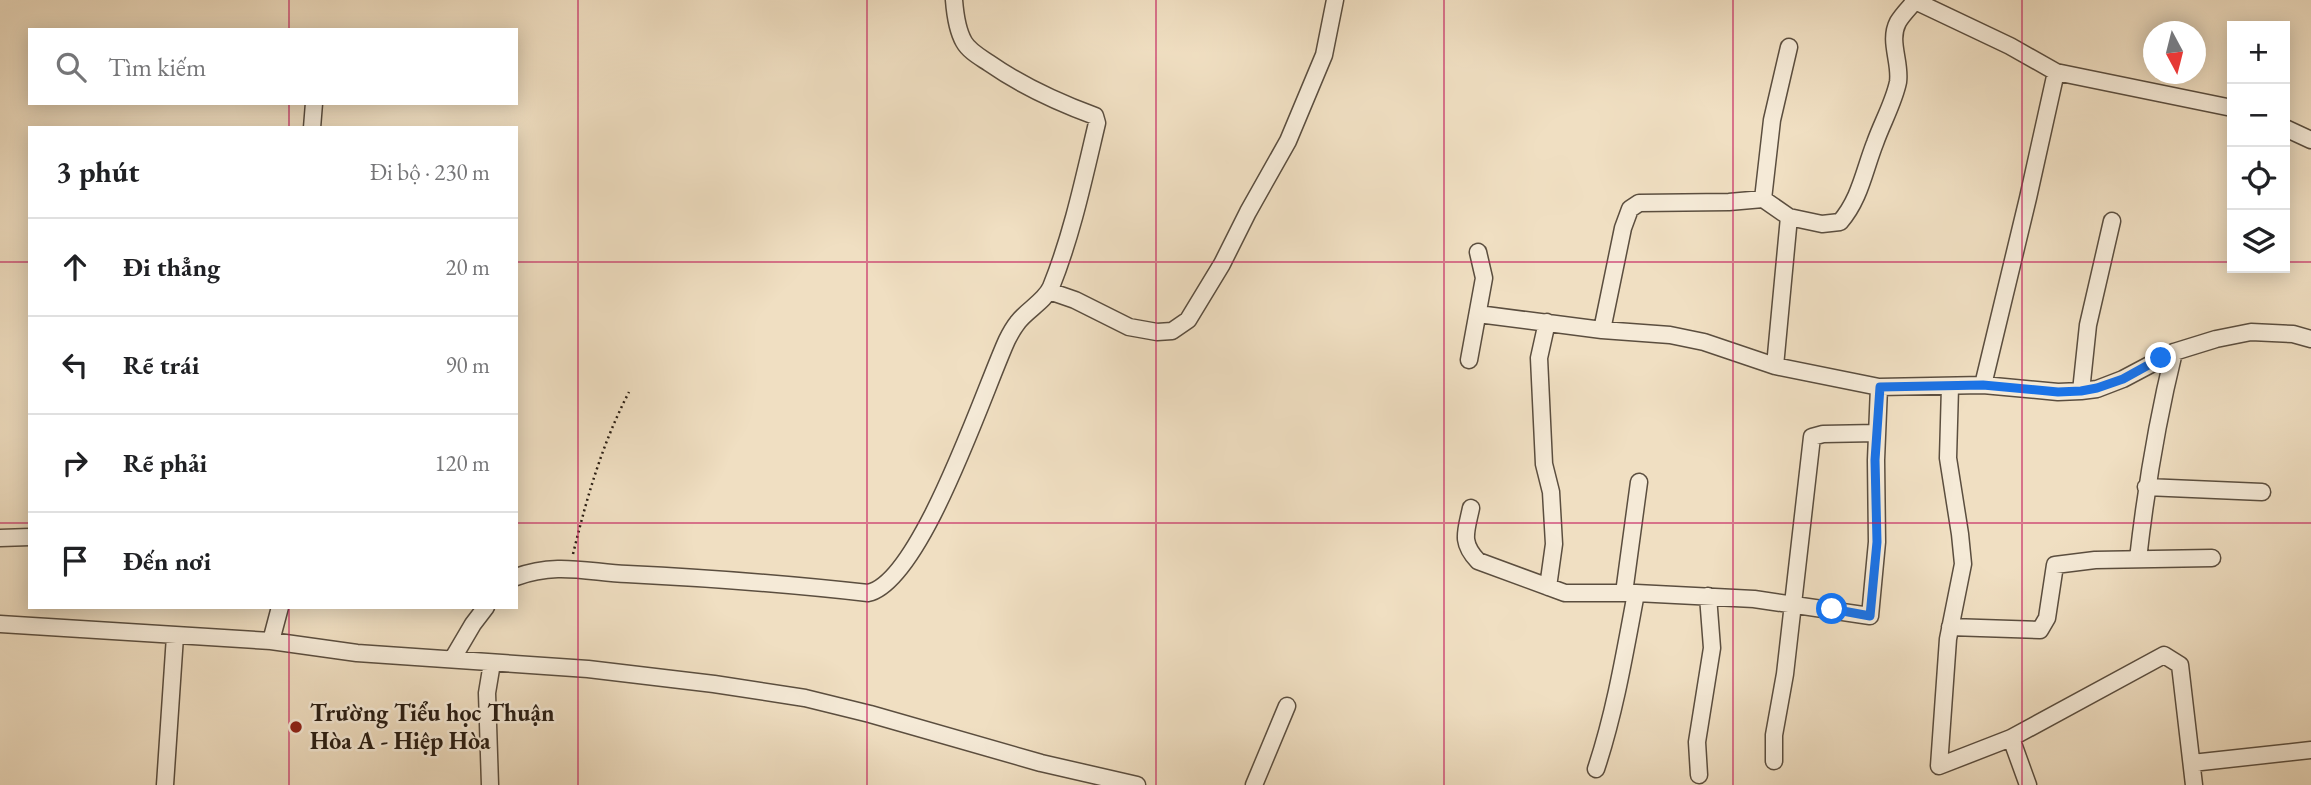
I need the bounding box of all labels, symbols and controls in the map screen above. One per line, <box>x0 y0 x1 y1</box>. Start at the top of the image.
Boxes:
north arrow <box>2143 21 2206 84</box>
map controls <box>2227 21 2290 273</box>
button: + <box>2227 21 2290 84</box>
search box <box>28 28 518 105</box>
icon: search <box>52 48 90 86</box>
text: Tìm kiếm <box>108 50 206 84</box>
button: − <box>2227 84 2290 147</box>
button: locate <box>2227 147 2290 210</box>
text: 3 phút <box>56 152 140 191</box>
text: Đi bộ · 230 m <box>370 157 490 187</box>
button: layers <box>2227 210 2290 273</box>
icon: ahead <box>56 248 94 286</box>
text: Đi thẳng <box>123 250 220 284</box>
text: 20 m <box>445 252 490 282</box>
route end <box>2145 342 2176 373</box>
icon: left <box>56 346 94 384</box>
text: Rẽ trái <box>123 348 199 382</box>
text: 90 m <box>445 350 490 380</box>
icon: right <box>56 444 94 482</box>
text: Rẽ phải <box>123 446 207 480</box>
text: 120 m <box>434 448 490 478</box>
icon: arrive <box>56 542 94 580</box>
text: Đến nơi <box>123 544 211 578</box>
route start <box>1816 593 1847 624</box>
place label: Trường Tiểu học Thuận Hòa A - Hiệp Hòa <box>310 697 555 756</box>
marker: Trường Tiểu học Thuận Hòa A - Hiệp Hòa <box>288 719 304 735</box>

